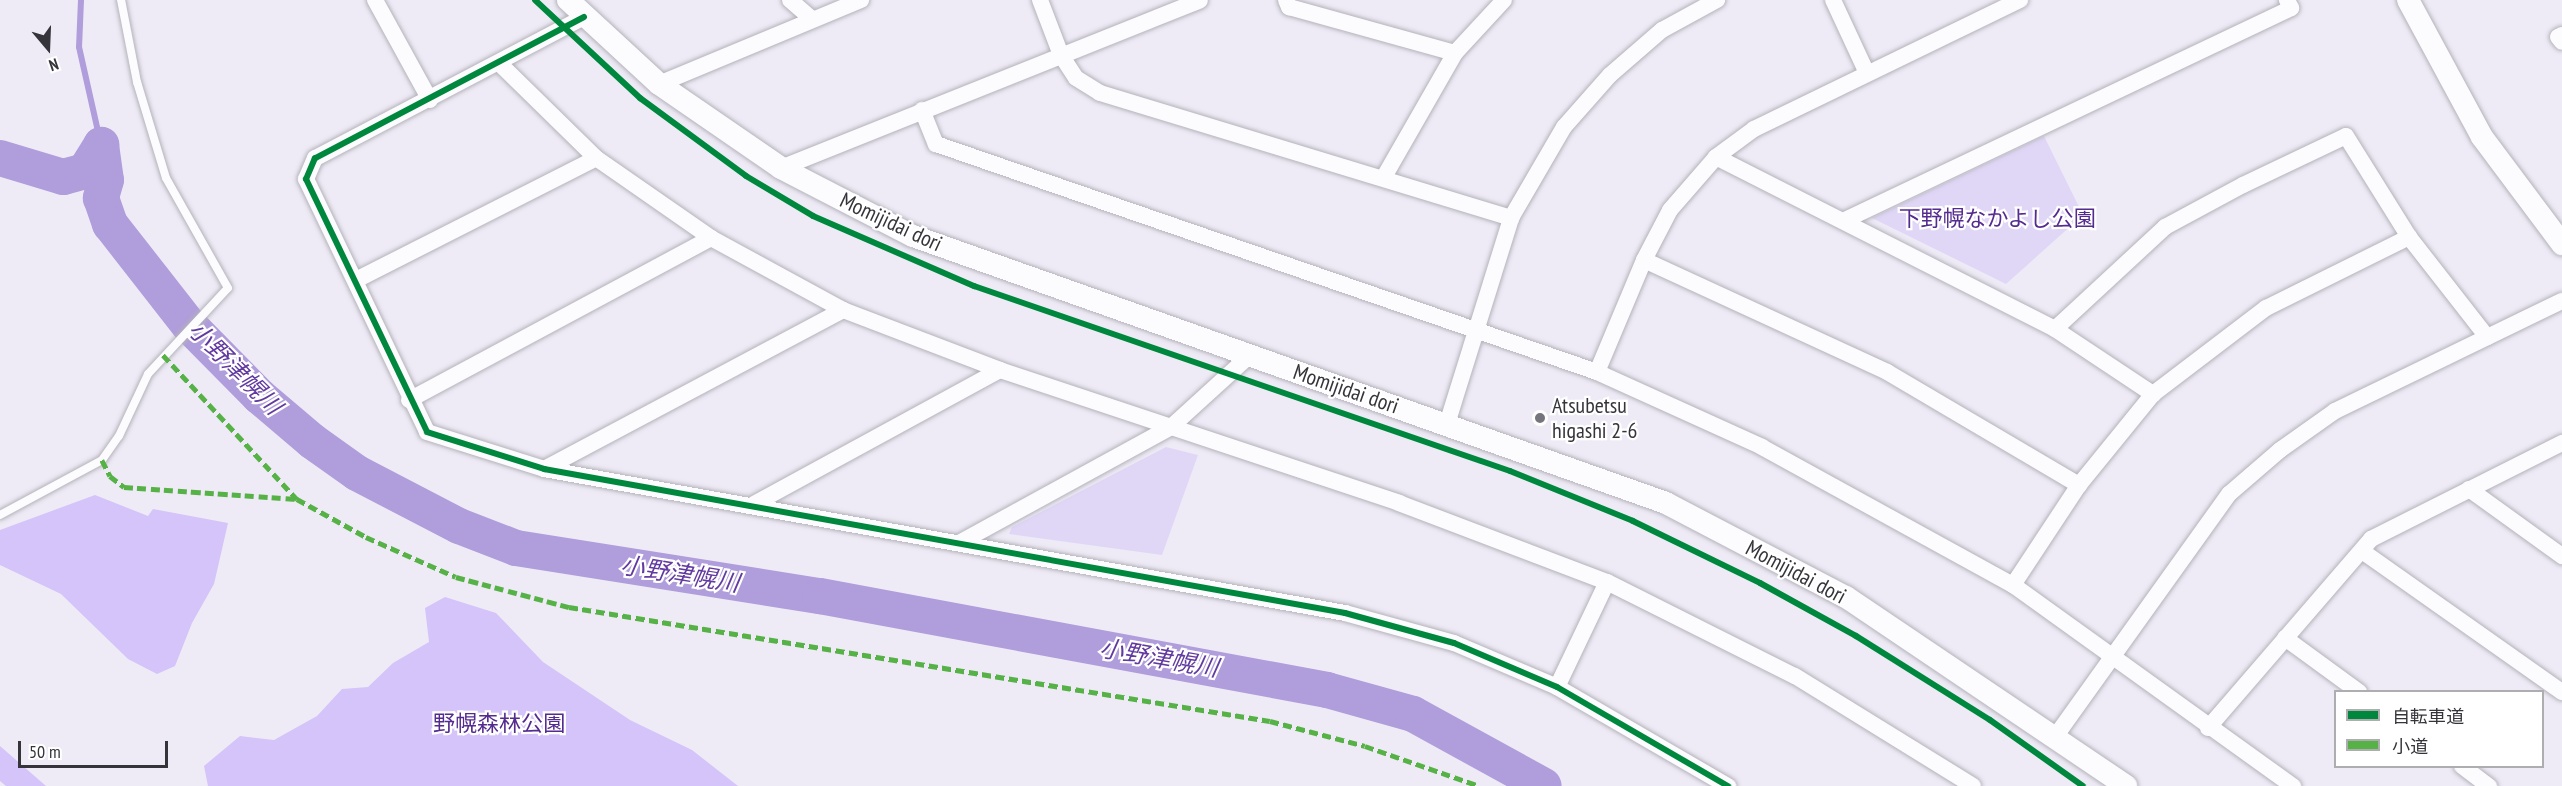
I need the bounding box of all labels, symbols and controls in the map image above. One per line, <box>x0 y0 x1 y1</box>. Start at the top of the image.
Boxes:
north arrow <box>18 18 78 78</box>
text: N <box>47 54 61 76</box>
street label: Momijidai dori <box>836 187 946 257</box>
park label: 下野幌なかよし公園 <box>1898 206 2096 232</box>
water label: 小野津幌川 <box>182 315 288 421</box>
street label: Momijidai dori <box>1290 359 1402 419</box>
place label: Atsubetsu higashi 2-6 <box>1552 392 1638 444</box>
marker: Atsubetsu higashi 2-6 <box>1533 411 1547 425</box>
street label: Momijidai dori <box>1741 535 1851 609</box>
water label: 小野津幌川 <box>618 550 742 598</box>
water label: 小野津幌川 <box>1097 633 1221 683</box>
legend <box>2334 690 2544 768</box>
text: 自転車道 <box>2392 705 2464 728</box>
park label: 野幌森林公園 <box>433 711 565 737</box>
scale bar <box>21 729 171 767</box>
text: 小道 <box>2392 735 2428 758</box>
text: 50 m <box>29 740 61 763</box>

